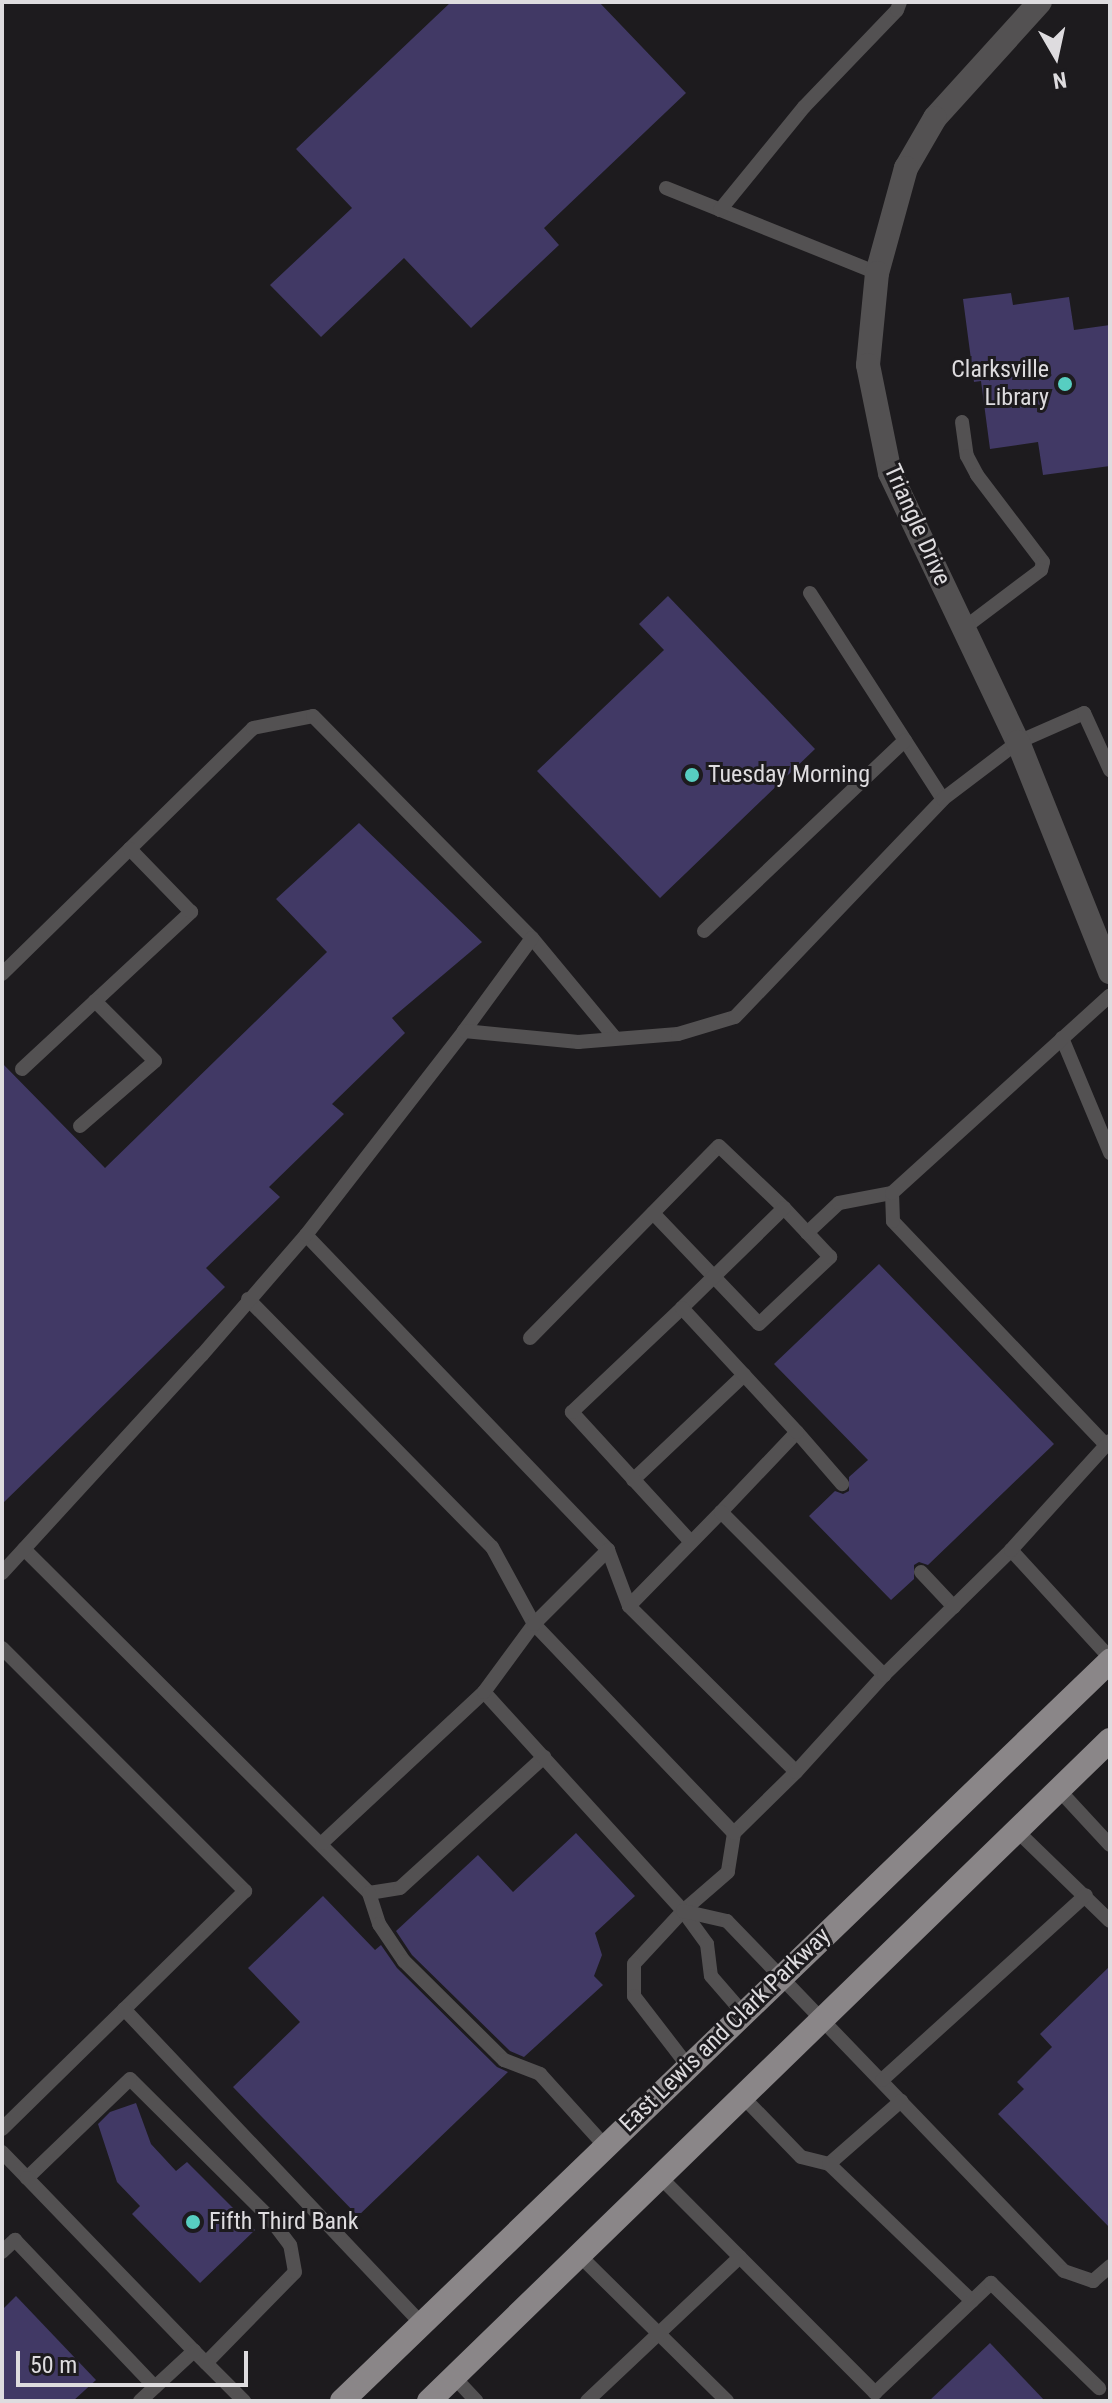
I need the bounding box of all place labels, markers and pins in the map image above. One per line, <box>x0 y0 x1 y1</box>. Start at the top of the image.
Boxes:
place label: Clarksville Library <box>951 356 1049 412</box>
marker: Clarksville Library <box>1056 375 1074 393</box>
place label: Tuesday Morning <box>708 761 870 789</box>
marker: Tuesday Morning <box>683 766 701 784</box>
place label: Fifth Third Bank <box>209 2208 359 2236</box>
marker: Fifth Third Bank <box>184 2213 202 2231</box>

